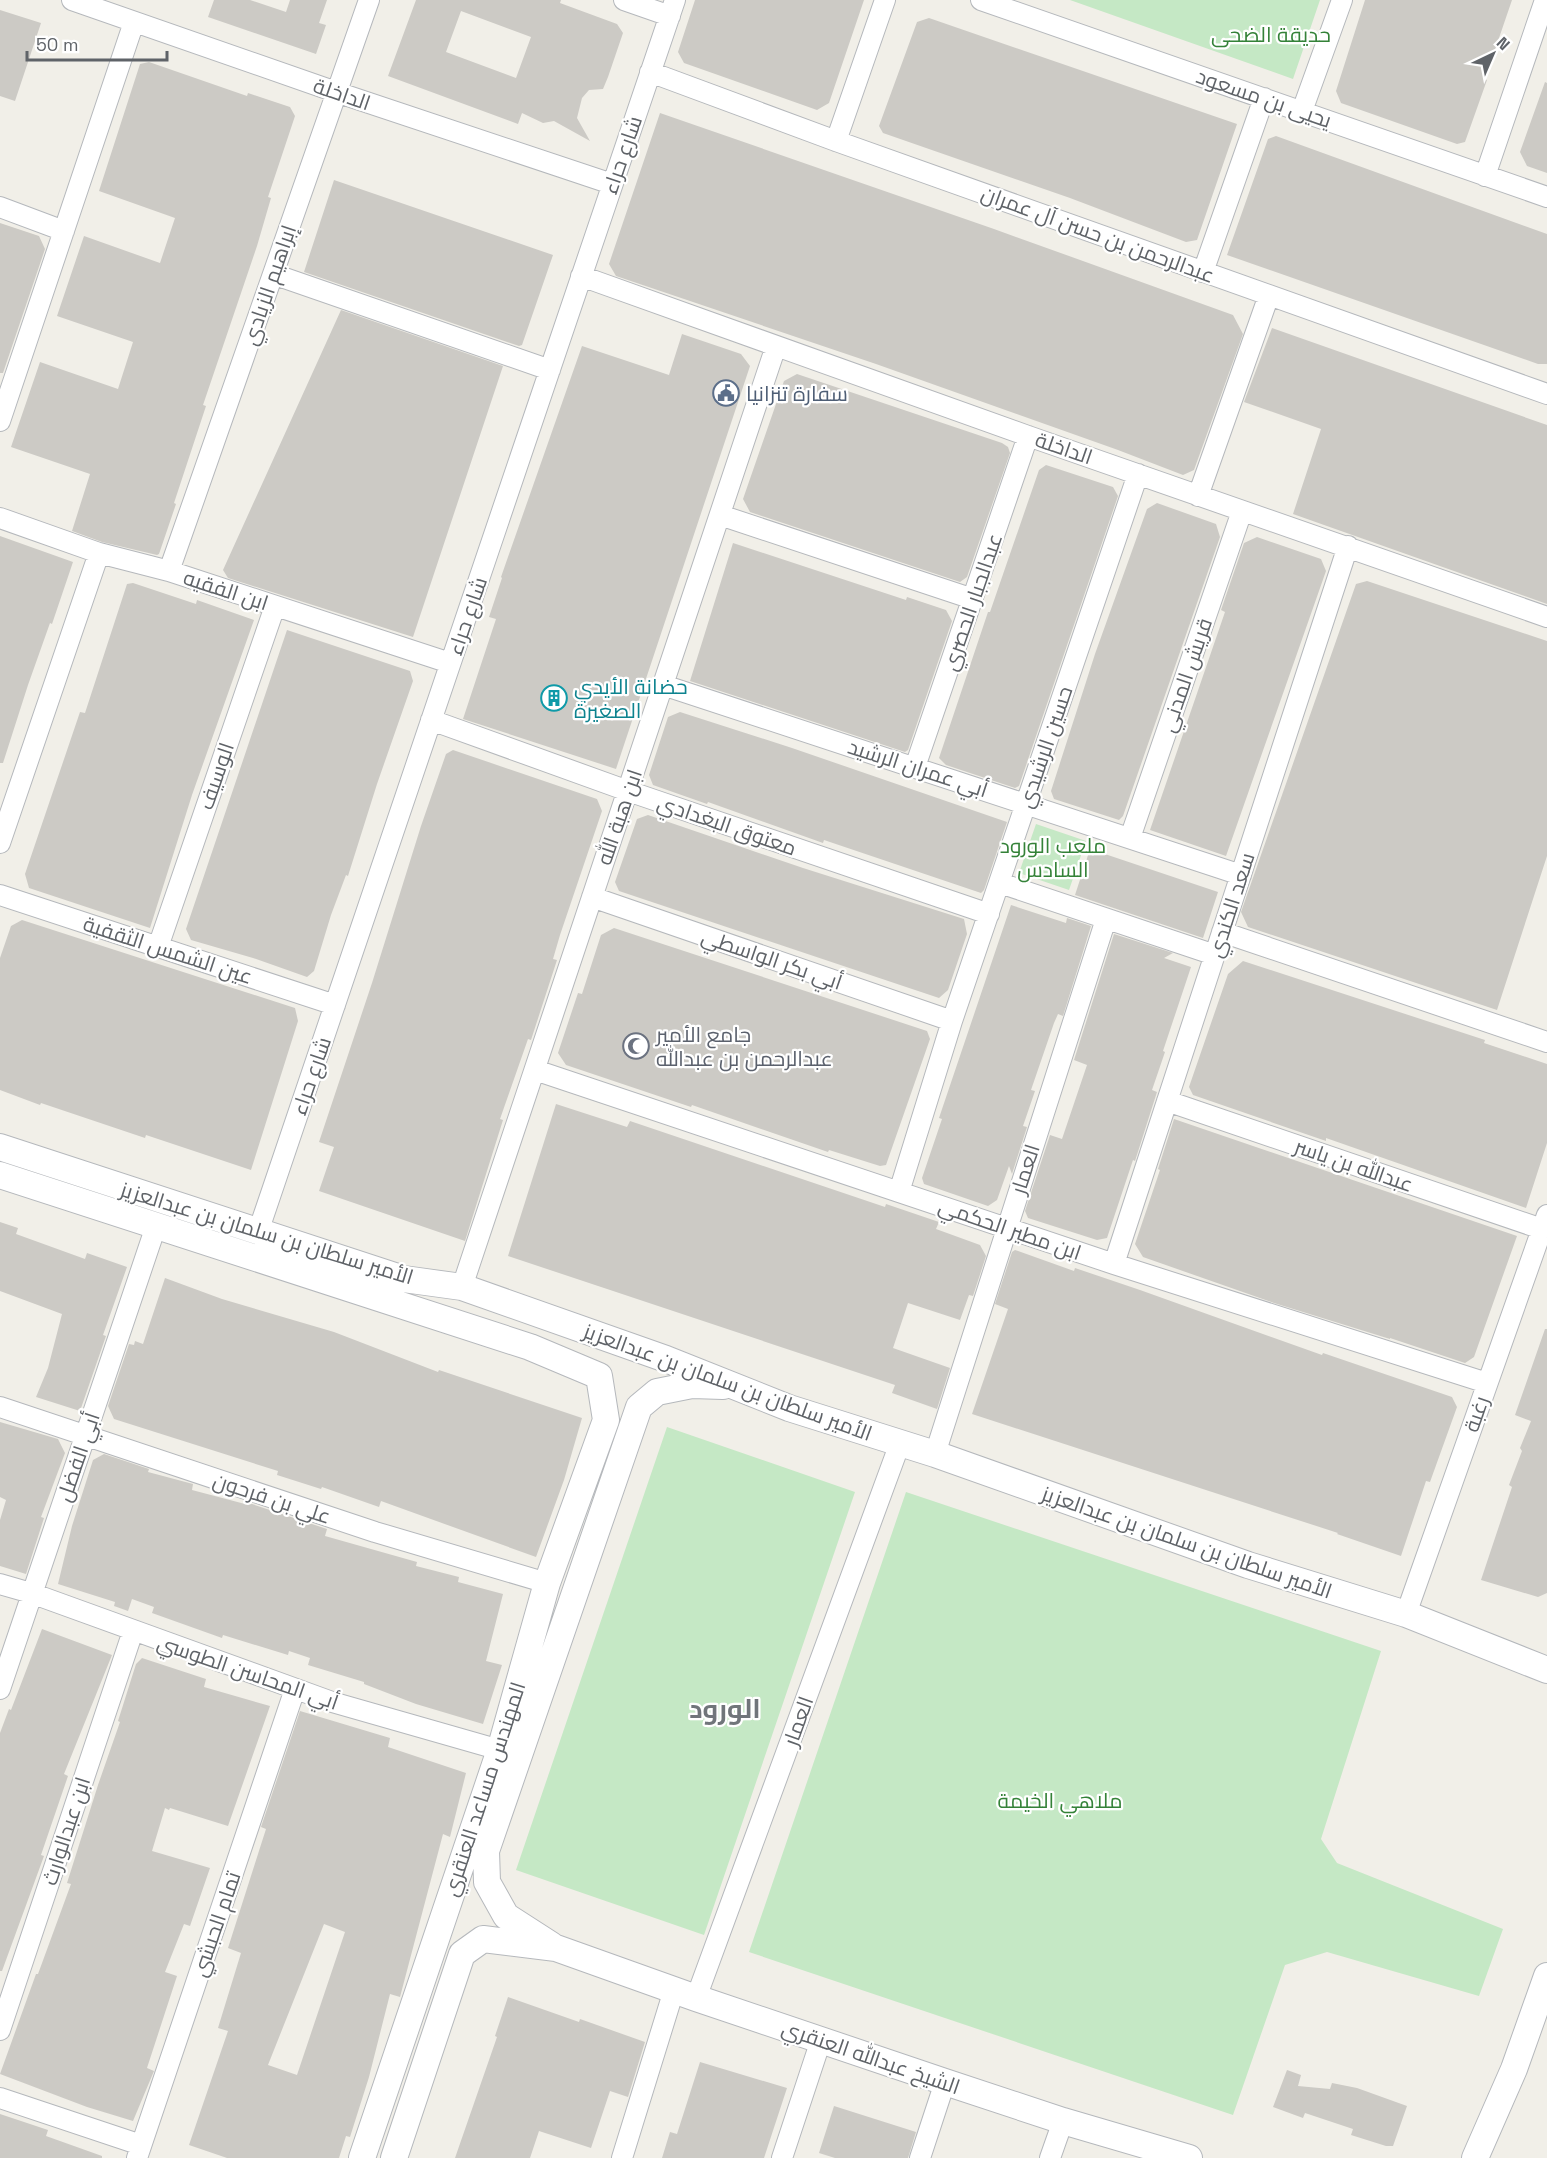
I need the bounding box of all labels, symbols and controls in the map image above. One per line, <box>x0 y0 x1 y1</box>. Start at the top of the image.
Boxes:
park label: حديقة الضحى <box>1211 21 1331 48</box>
scale bar <box>27 24 166 62</box>
north arrow <box>1463 24 1523 84</box>
text: N <box>1492 32 1514 55</box>
text: 50 m <box>36 33 78 56</box>
street label: يحيى بن مسعود <box>1193 62 1336 134</box>
street label: الداخلة <box>310 72 374 116</box>
street label: شارع حراء <box>596 112 649 198</box>
street label: عبدالرحمن بن حسن آل عمران <box>978 179 1218 289</box>
street label: إبراهيم الزيادي <box>236 221 305 350</box>
public building icon: سفارة تنزانيا <box>711 378 741 408</box>
place label: سفارة تنزانيا <box>746 380 848 407</box>
street label: الداخلة <box>1032 426 1096 470</box>
street label: عبدالجبار الحصري <box>936 530 1011 675</box>
street label: ابن الفقيه <box>180 564 272 616</box>
street label: شارع حراء <box>441 573 494 659</box>
street label: قريش المدني <box>1154 614 1221 737</box>
place label: حضانة الأيدي الصغيرة <box>574 673 688 724</box>
street label: حسين الرشيدي <box>1012 682 1081 813</box>
building icon: حضانة الأيدي الصغيرة <box>539 683 569 713</box>
street label: أبي عمران الرشيد <box>844 733 991 806</box>
street label: الوسيف <box>192 739 240 813</box>
street label: ابن هبة الله <box>590 766 648 868</box>
street label: معتوق البغدادي <box>653 789 800 864</box>
park label: ملعب الورود السادس <box>1000 832 1106 883</box>
street label: سعد الكندي <box>1201 849 1264 962</box>
street label: عين الشمس الثقفية <box>80 910 256 990</box>
street label: أبي بكر الواسطي <box>697 922 846 999</box>
place label: جامع الأمير عبدالرحمن بن عبدالله <box>655 1021 833 1072</box>
mosque icon: جامع الأمير عبدالرحمن بن عبدالله <box>621 1031 651 1061</box>
street label: شارع حراء <box>285 1033 338 1119</box>
street label: عبدالله بن ياسر <box>1290 1132 1417 1198</box>
street label: العمار <box>1004 1141 1046 1198</box>
street label: الأمير سلطان بن سلمان بن عبدالعزيز <box>116 1175 417 1291</box>
street label: ابن مطير الحكمي <box>934 1192 1085 1269</box>
street label: الأمير سلطان بن سلمان بن عبدالعزيز <box>579 1317 876 1447</box>
street label: رغبة <box>1457 1392 1495 1436</box>
street label: أبي الفضل <box>50 1409 109 1506</box>
street label: علي بن فرحون <box>209 1466 334 1533</box>
street label: الأمير سلطان بن سلمان بن عبدالعزيز <box>1037 1479 1336 1604</box>
street label: أبي المحاسن الطوسي <box>153 1628 342 1719</box>
street label: المهندس مساعد العنقري <box>437 1678 534 1901</box>
district label: الورود <box>689 1691 761 1726</box>
street label: العمار <box>776 1693 819 1750</box>
street label: ابن عبدالوارث <box>36 1773 96 1889</box>
park label: ملاهي الخيمة <box>998 1787 1122 1817</box>
street label: تمام الحبشي <box>185 1868 249 1981</box>
street label: الشيخ عبدالله العنقري <box>777 2014 964 2103</box>

